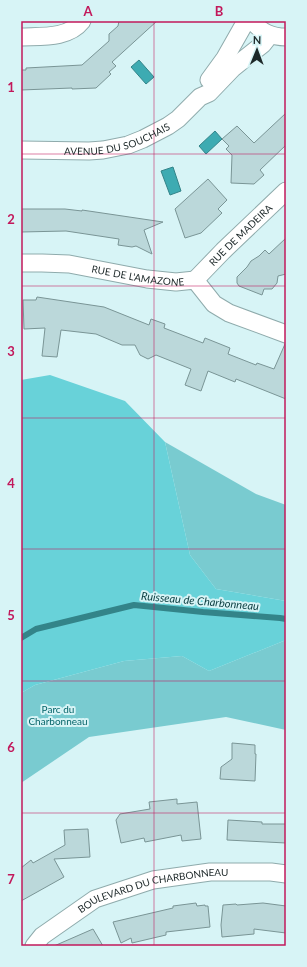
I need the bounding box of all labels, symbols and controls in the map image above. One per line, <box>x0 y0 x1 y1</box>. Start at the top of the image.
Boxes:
text: A <box>82 3 93 19</box>
text: B <box>215 3 224 19</box>
north arrow <box>237 30 277 70</box>
text: N <box>253 33 262 46</box>
text: 1 <box>7 79 15 95</box>
street label: AVENUE DU SOUCHAIS <box>64 120 172 157</box>
street label: RUE DE MADEIRA <box>206 201 275 268</box>
text: 2 <box>7 211 15 227</box>
street label: RUE DE L'AMAZONE <box>91 262 185 288</box>
text: 3 <box>7 343 15 359</box>
text: 4 <box>7 475 15 491</box>
water label: Ruisseau de Charbonneau <box>141 589 260 612</box>
text: 5 <box>7 607 15 623</box>
park label: Parc du Charbonneau <box>28 703 88 727</box>
text: 6 <box>7 739 15 755</box>
street label: BOULEVARD DU CHARBONNEAU <box>75 866 228 915</box>
text: 7 <box>7 871 15 887</box>

